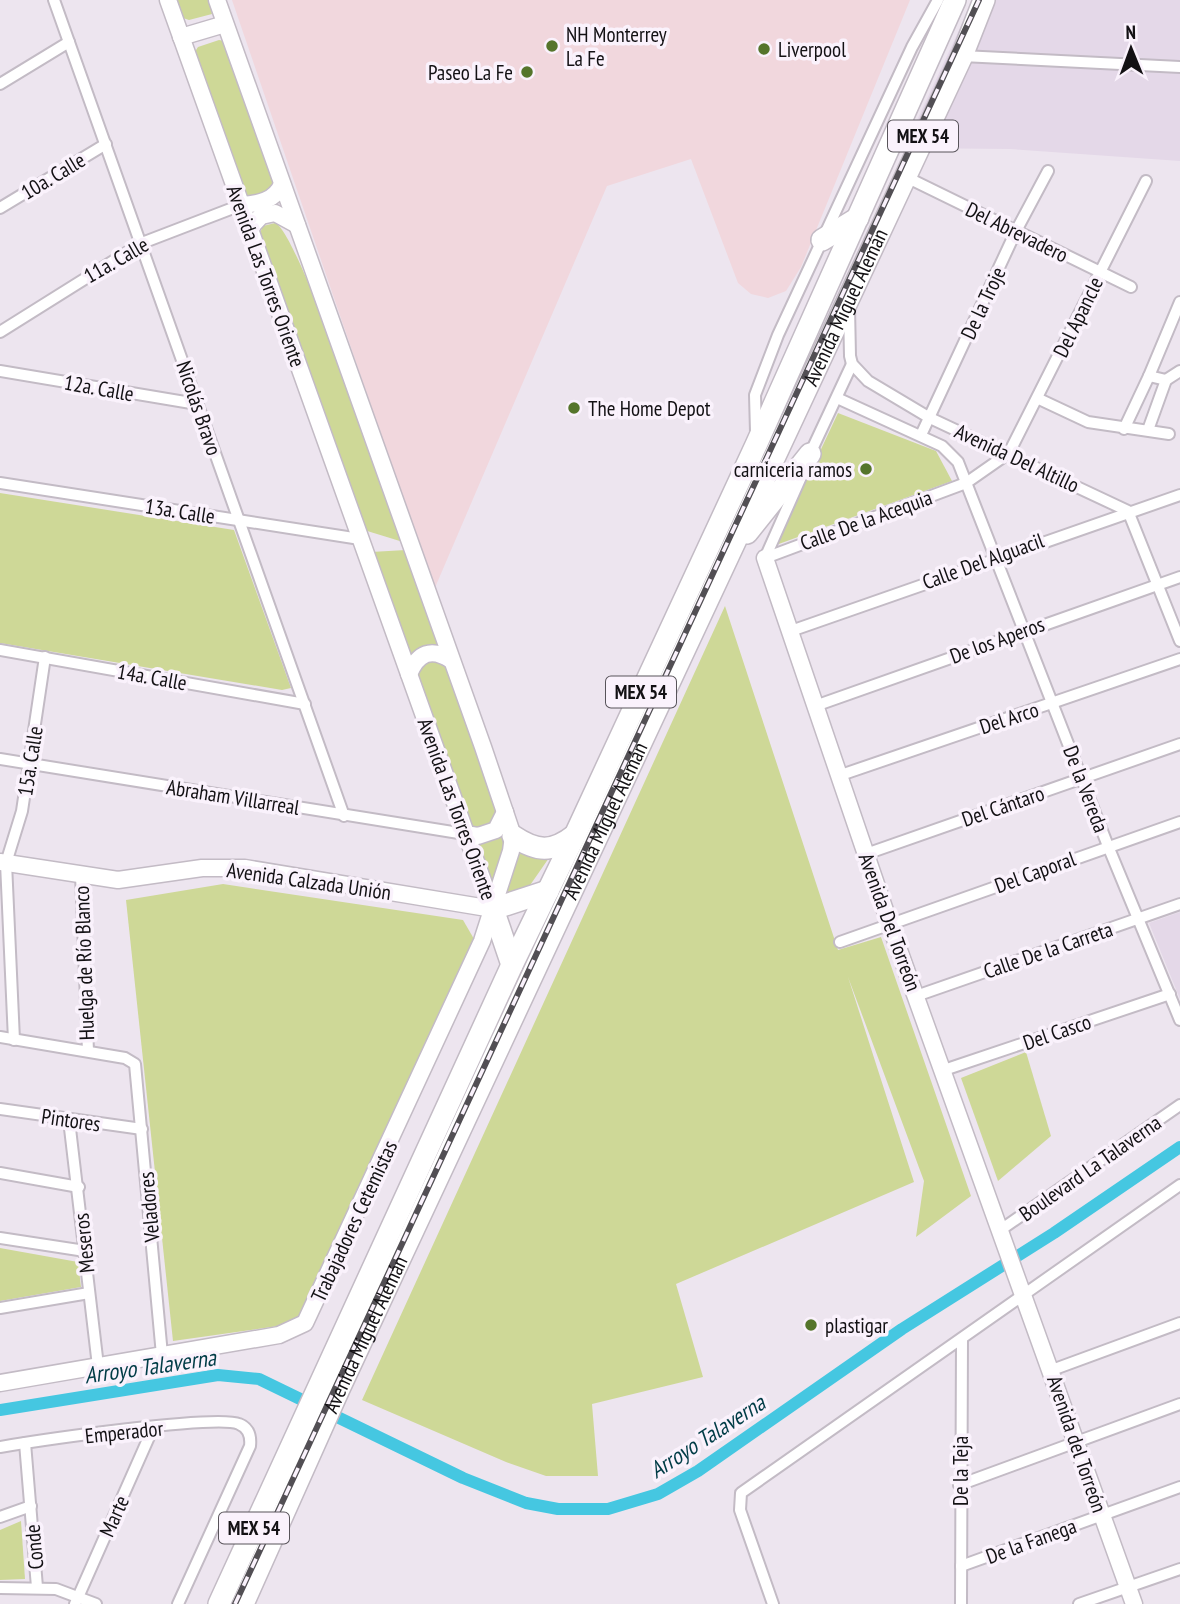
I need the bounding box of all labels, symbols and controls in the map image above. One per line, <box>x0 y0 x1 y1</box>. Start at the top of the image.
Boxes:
north arrow <box>1096 14 1166 84</box>
text: N <box>1125 20 1136 44</box>
place label: NH Monterrey La Fe <box>566 21 667 72</box>
place label: Liverpool <box>778 36 846 63</box>
marker: NH Monterrey La Fe <box>544 38 560 54</box>
marker: Liverpool <box>756 41 772 57</box>
place label: Paseo La Fe <box>428 59 513 86</box>
marker: Paseo La Fe <box>519 64 535 80</box>
road number: MEX 54 <box>888 120 958 152</box>
street label: 10a. Calle <box>16 146 90 206</box>
street label: Avenida Las Torres Oriente <box>221 181 311 371</box>
street label: Del Abrevadero <box>961 196 1073 268</box>
street label: Avenida Miguel Alemán <box>796 224 893 390</box>
street label: 11a. Calle <box>79 231 153 289</box>
street label: De la Troje <box>955 262 1011 344</box>
street label: Del Apancle <box>1047 272 1109 362</box>
street label: Nicolás Bravo <box>170 357 228 459</box>
street label: 12a. Calle <box>62 369 136 407</box>
place label: The Home Depot <box>588 395 711 422</box>
marker: The Home Depot <box>566 400 582 416</box>
street label: Avenida Del Altillo <box>950 417 1084 499</box>
place label: carniceria ramos <box>734 456 852 483</box>
marker: carniceria ramos <box>858 461 874 477</box>
street label: Calle De la Acequia <box>796 484 936 556</box>
street label: 13a. Calle <box>143 492 217 530</box>
street label: Calle Del Alguacil <box>918 526 1048 595</box>
street label: De los Aperos <box>946 610 1048 670</box>
street label: 14a. Calle <box>115 658 189 696</box>
road number: MEX 54 <box>606 677 676 708</box>
street label: Del Arco <box>976 696 1042 740</box>
street label: Avenida Las Torres Oriente <box>412 714 502 904</box>
street label: 15a. Calle <box>11 724 49 798</box>
street label: Avenida Miguel Alemán <box>556 738 653 903</box>
street label: De la Vereda <box>1057 742 1115 836</box>
street label: Abraham Villarreal <box>165 773 302 821</box>
street label: Del Cántaro <box>958 779 1048 833</box>
street label: Del Caporal <box>991 845 1079 899</box>
street label: Avenida Del Torreón <box>853 849 927 995</box>
street label: Avenida Calzada Unión <box>225 856 393 906</box>
street label: Huelga de Río Blanco <box>68 885 100 1041</box>
street label: Calle De la Carreta <box>980 915 1116 985</box>
street label: Del Casco <box>1019 1008 1095 1056</box>
street label: Pintores <box>40 1102 102 1138</box>
street label: Boulevard La Talaverna <box>1014 1109 1166 1227</box>
street label: Trabajadores Cetemistas <box>305 1136 403 1306</box>
street label: Veladores <box>132 1171 166 1244</box>
street label: Meseros <box>67 1212 101 1274</box>
street label: Avenida Miguel Alemán <box>317 1251 413 1417</box>
place label: plastigar <box>825 1312 888 1339</box>
marker: plastigar <box>803 1317 819 1333</box>
water label: Arroyo Talaverna <box>83 1342 219 1390</box>
street label: Avenida del Torreón <box>1041 1372 1113 1516</box>
water label: Arroyo Talaverna <box>644 1387 772 1484</box>
street label: Emperador <box>84 1414 165 1450</box>
street label: De la Teja <box>947 1436 974 1506</box>
street label: Marte <box>93 1491 135 1541</box>
road number: MEX 54 <box>219 1512 289 1544</box>
street label: De la Fanega <box>982 1512 1080 1570</box>
street label: Conde <box>19 1523 49 1571</box>

